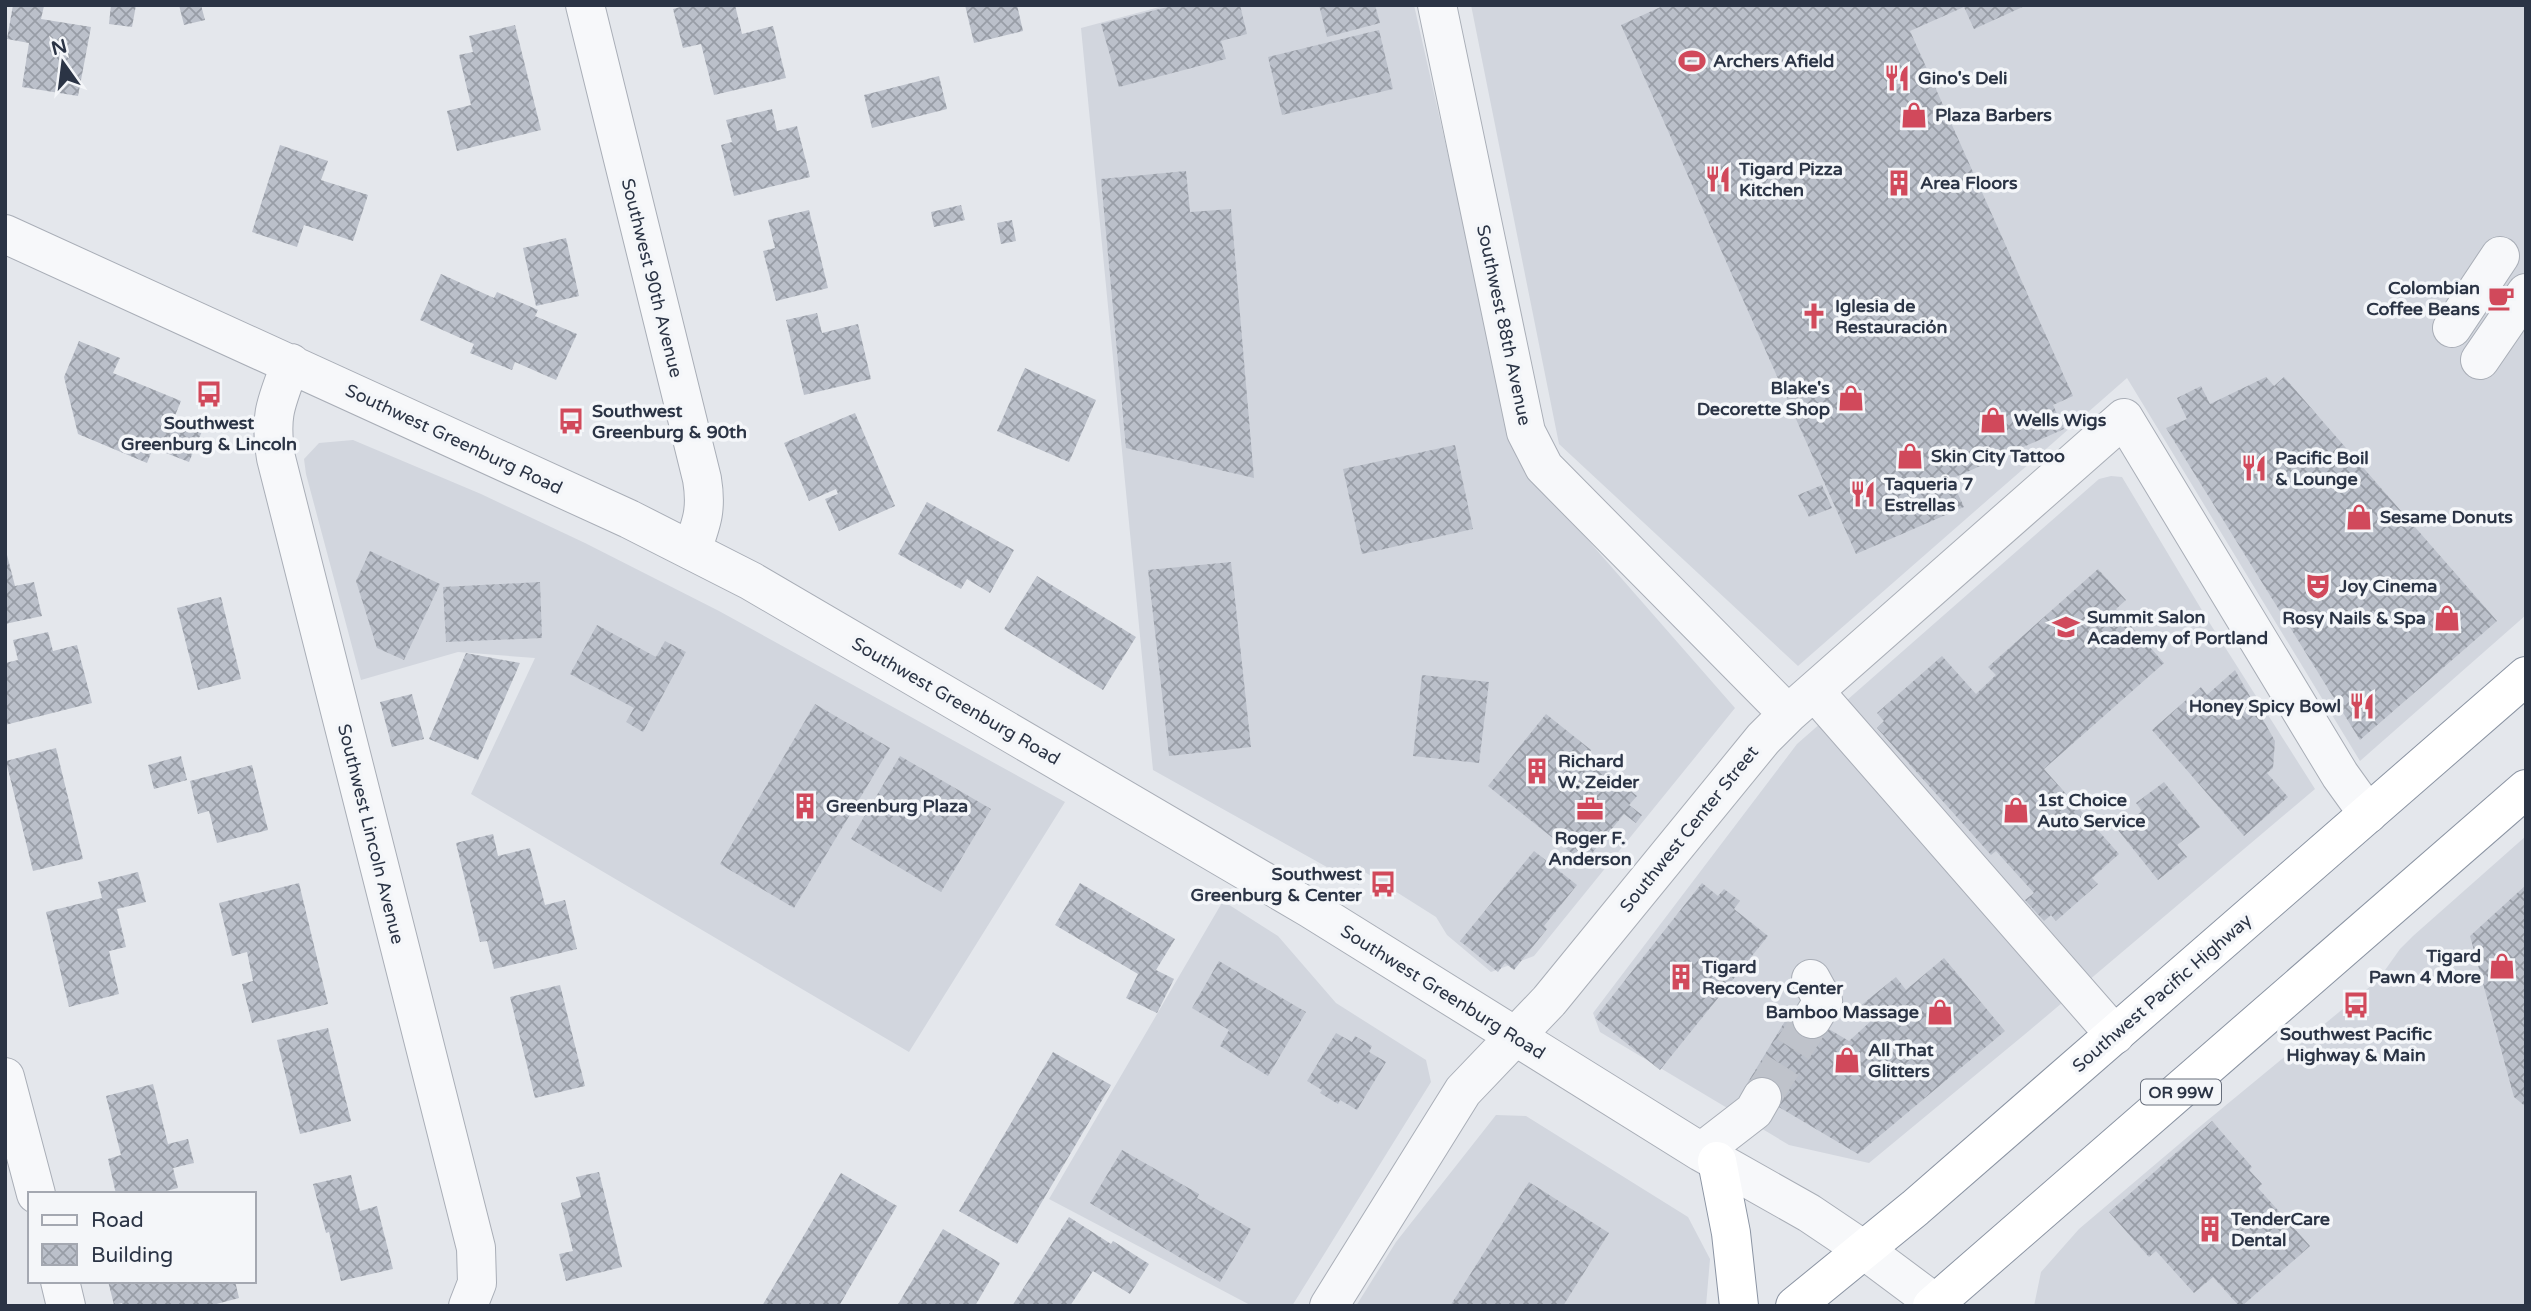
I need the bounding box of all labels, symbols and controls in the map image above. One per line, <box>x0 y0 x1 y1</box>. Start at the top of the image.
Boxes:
north arrow <box>28 28 98 98</box>
text: N <box>49 35 69 60</box>
sports icon: Archers Afield <box>1677 46 1707 76</box>
place label: Archers Afield <box>1713 50 1834 72</box>
restaurant icon: Gino's Deli <box>1882 63 1912 93</box>
place label: Gino's Deli <box>1918 67 2007 89</box>
shop icon: Plaza Barbers <box>1899 100 1929 130</box>
place label: Plaza Barbers <box>1935 104 2052 126</box>
place label: Tigard Pizza Kitchen <box>1738 158 1843 201</box>
restaurant icon: Tigard Pizza Kitchen <box>1703 164 1733 194</box>
building icon: Area Floors <box>1884 168 1914 198</box>
place label: Area Floors <box>1920 172 2018 194</box>
street label: Southwest 90th Avenue <box>617 176 687 380</box>
street label: Southwest 88th Avenue <box>1472 223 1536 427</box>
place label: Colombian Coffee Beans <box>2366 277 2480 320</box>
cafe icon: Colombian Coffee Beans <box>2486 283 2516 313</box>
place label: Iglesia de Restauración <box>1835 295 1947 338</box>
church icon: Iglesia de Restauración <box>1799 301 1829 331</box>
place label: Blake's Decorette Shop <box>1697 377 1830 420</box>
bus stop icon: Southwest Greenburg & Lincoln <box>194 379 224 409</box>
street label: Southwest Greenburg Road <box>342 379 566 499</box>
shop icon: Blake's Decorette Shop <box>1836 383 1866 413</box>
place label: Southwest Greenburg & 90th <box>592 400 747 443</box>
shop icon: Wells Wigs <box>1978 405 2008 435</box>
bus stop icon: Southwest Greenburg & 90th <box>556 406 586 436</box>
place label: Wells Wigs <box>2014 409 2107 431</box>
place label: Southwest Greenburg & Lincoln <box>121 412 297 455</box>
shop icon: Skin City Tattoo <box>1895 441 1925 471</box>
place label: Skin City Tattoo <box>1931 445 2065 467</box>
place label: Pacific Boil & Lounge <box>2275 447 2369 490</box>
restaurant icon: Pacific Boil & Lounge <box>2239 453 2269 483</box>
place label: Taqueria 7 Estrellas <box>1883 473 1974 516</box>
restaurant icon: Taqueria 7 Estrellas <box>1848 479 1878 509</box>
shop icon: Sesame Donuts <box>2344 502 2374 532</box>
place label: Sesame Donuts <box>2380 506 2513 528</box>
theatre icon: Joy Cinema <box>2303 571 2333 601</box>
place label: Joy Cinema <box>2338 575 2437 597</box>
shop icon: Rosy Nails & Spa <box>2432 603 2462 633</box>
place label: Summit Salon Academy of Portland <box>2087 606 2268 649</box>
place label: Rosy Nails & Spa <box>2282 607 2426 629</box>
school or university icon: Summit Salon Academy of Portland <box>2051 612 2081 642</box>
street label: Southwest Greenburg Road <box>848 632 1064 770</box>
restaurant icon: Honey Spicy Bowl <box>2347 691 2377 721</box>
place label: Honey Spicy Bowl <box>2189 695 2341 717</box>
street label: Southwest Lincoln Avenue <box>333 722 409 946</box>
street label: Southwest Center Street <box>1615 741 1763 917</box>
place label: Richard W. Zeider <box>1558 750 1640 793</box>
building icon: Richard W. Zeider <box>1522 756 1552 786</box>
place label: 1st Choice Auto Service <box>2037 789 2145 832</box>
building icon: Greenburg Plaza <box>790 791 820 821</box>
office icon: Roger F. Anderson <box>1575 794 1605 824</box>
place label: Greenburg Plaza <box>826 795 968 817</box>
shop icon: 1st Choice Auto Service <box>2001 795 2031 825</box>
place label: Roger F. Anderson <box>1548 827 1632 870</box>
place label: Southwest Greenburg & Center <box>1191 863 1363 906</box>
bus stop icon: Southwest Greenburg & Center <box>1368 869 1398 899</box>
street label: Southwest Pacific Highway <box>2068 909 2256 1077</box>
street label: Southwest Greenburg Road <box>1337 920 1549 1064</box>
place label: Tigard Pawn 4 More <box>2369 945 2481 988</box>
shop icon: Tigard Pawn 4 More <box>2487 951 2517 981</box>
place label: Tigard Recovery Center <box>1701 956 1844 999</box>
building icon: Tigard Recovery Center <box>1666 962 1696 992</box>
bus stop icon: Southwest Pacific Highway & Main <box>2341 990 2371 1020</box>
shop icon: Bamboo Massage <box>1925 997 1955 1027</box>
place label: Bamboo Massage <box>1766 1001 1919 1023</box>
place label: Southwest Pacific Highway & Main <box>2280 1023 2432 1066</box>
place label: All That Glitters <box>1868 1039 1934 1082</box>
shop icon: All That Glitters <box>1832 1045 1862 1075</box>
road number: OR 99W <box>2141 1080 2221 1104</box>
legend <box>28 1192 256 1283</box>
text: Road <box>91 1208 144 1233</box>
place label: TenderCare Dental <box>2230 1208 2330 1251</box>
building icon: TenderCare Dental <box>2195 1214 2225 1244</box>
text: Building <box>91 1243 173 1268</box>

